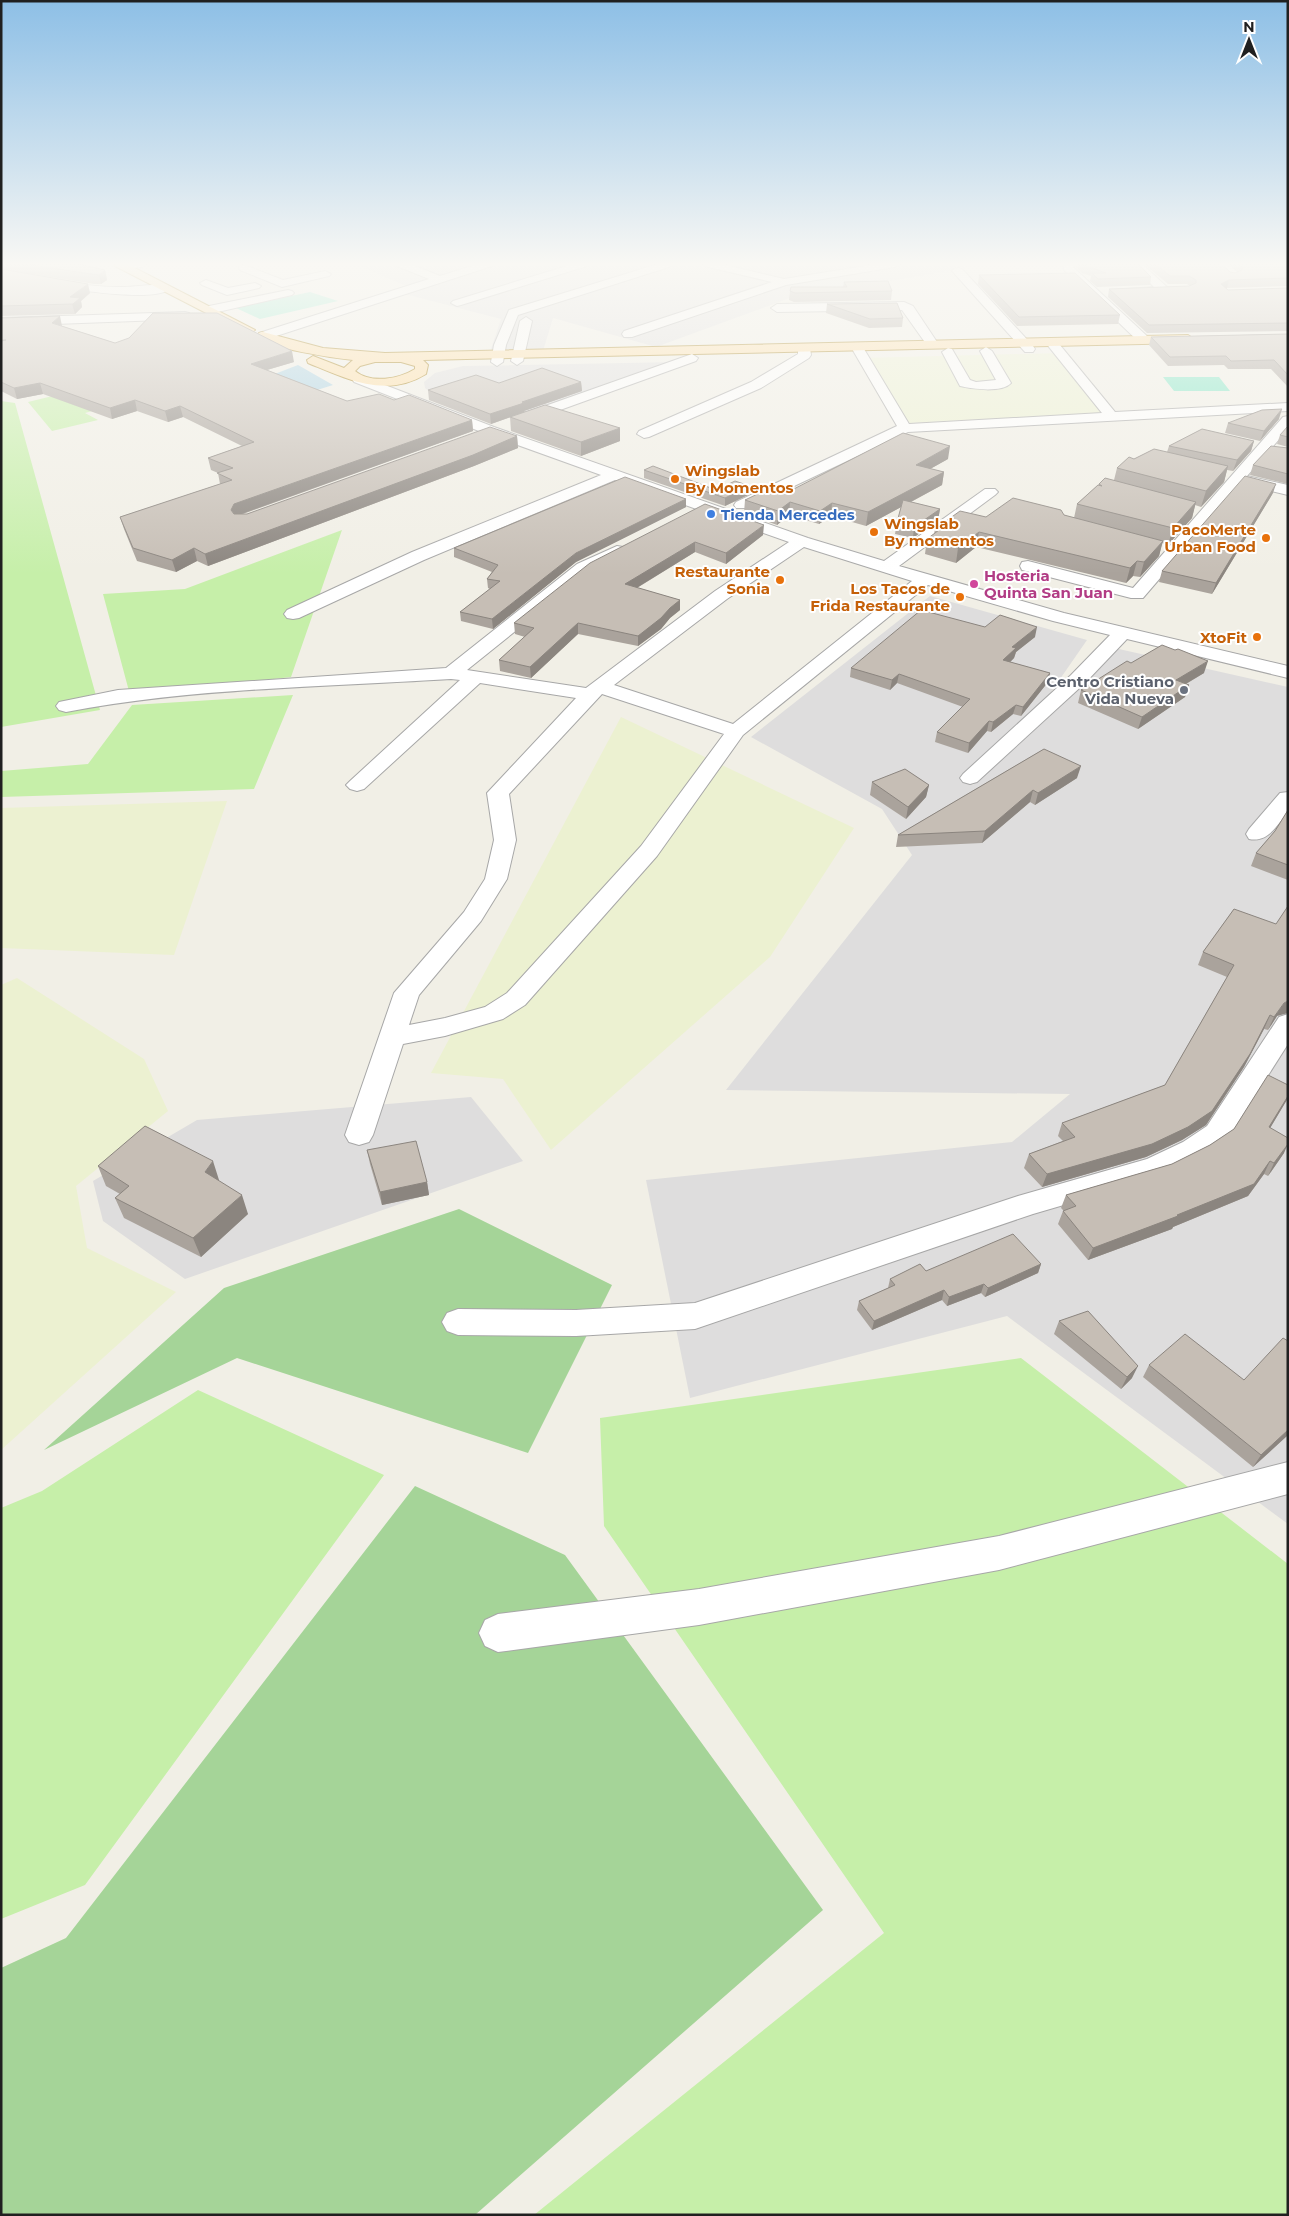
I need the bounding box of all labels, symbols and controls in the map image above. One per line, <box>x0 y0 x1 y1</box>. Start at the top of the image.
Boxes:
north arrow <box>1224 15 1274 65</box>
text: N <box>1243 18 1255 36</box>
place label: Wingslab By Momentos <box>685 461 794 497</box>
marker: Wingslab By Momentos <box>669 473 681 485</box>
place label: Tienda Mercedes <box>721 505 855 524</box>
marker: Tienda Mercedes <box>705 508 717 520</box>
place label: Wingslab By momentos <box>884 514 994 550</box>
place label: PacoMerte Urban Food <box>1164 520 1256 556</box>
marker: Wingslab By momentos <box>868 526 880 538</box>
marker: PacoMerte Urban Food <box>1260 532 1272 544</box>
place label: Restaurante Sonia <box>674 562 770 598</box>
place label: Hosteria Quinta San Juan <box>984 566 1113 602</box>
marker: Restaurante Sonia <box>774 574 786 586</box>
marker: Hosteria Quinta San Juan <box>968 578 980 590</box>
place label: Los Tacos de Frida Restaurante <box>810 579 950 615</box>
marker: Los Tacos de Frida Restaurante <box>954 591 966 603</box>
place label: XtoFit <box>1200 628 1247 647</box>
marker: XtoFit <box>1251 631 1263 643</box>
place label: Centro Cristiano Vida Nueva <box>1046 672 1174 708</box>
marker: Centro Cristiano Vida Nueva <box>1178 684 1190 696</box>

